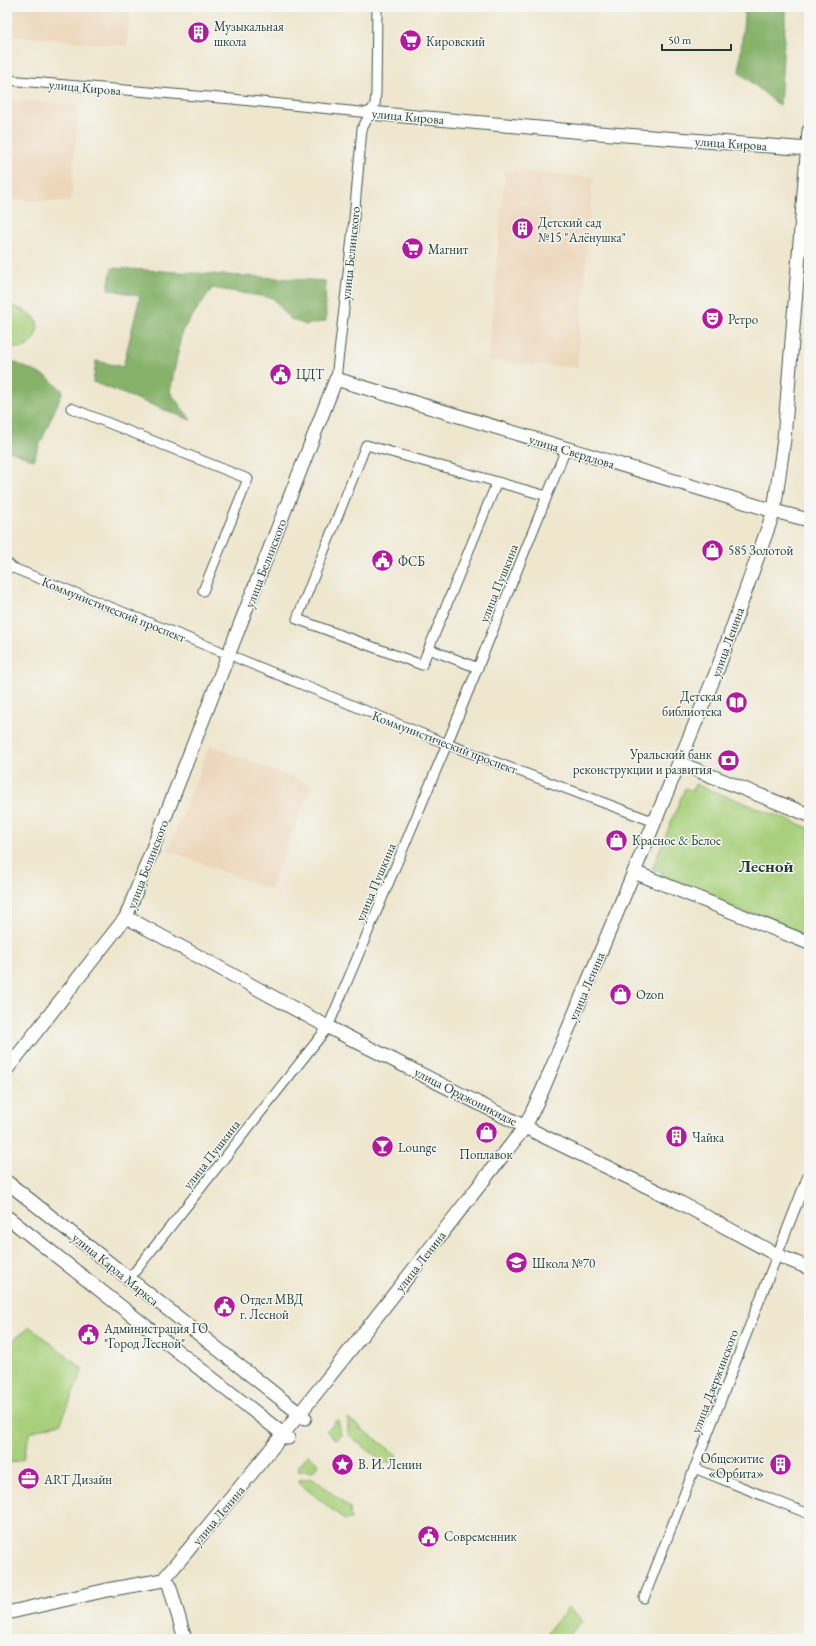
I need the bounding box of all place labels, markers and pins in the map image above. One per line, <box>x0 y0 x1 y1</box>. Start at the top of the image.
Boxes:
place label: Музыкальная школа <box>214 18 284 50</box>
building icon: Музыкальная школа <box>186 20 212 46</box>
supermarket icon: Кировский <box>398 28 424 54</box>
place label: Кировский <box>426 33 485 50</box>
place label: Детский сад №15 "Алёнушка" <box>538 214 626 246</box>
building icon: Детский сад №15 "Алёнушка" <box>510 216 536 242</box>
supermarket icon: Магнит <box>400 236 426 262</box>
place label: Магнит <box>428 241 469 258</box>
theatre icon: Ретро <box>700 306 726 332</box>
place label: Ретро <box>728 311 758 328</box>
public building icon: ЦДТ <box>267 361 293 387</box>
place label: ЦДТ <box>296 366 324 383</box>
shop icon: 585 Золотой <box>700 537 726 563</box>
place label: 585 Золотой <box>728 542 794 559</box>
public building icon: ФСБ <box>370 548 396 574</box>
place label: ФСБ <box>398 553 425 570</box>
place label: Детская библиотека <box>662 688 723 720</box>
library icon: Детская библиотека <box>724 690 750 716</box>
place label: Уральский банк реконструкции и развития <box>573 746 713 778</box>
bank icon: Уральский банк реконструкции и развития <box>715 748 741 774</box>
shop icon: Красное & Белое <box>604 827 630 853</box>
place label: Красное & Белое <box>632 832 721 849</box>
shop icon: Ozon <box>608 981 634 1007</box>
place label: Ozon <box>636 986 664 1003</box>
shop icon: Поплавок <box>473 1119 499 1145</box>
building icon: Чайка <box>664 1124 690 1150</box>
place label: Чайка <box>692 1129 725 1146</box>
bar icon: Lounge <box>369 1134 395 1160</box>
place label: Lounge <box>398 1139 436 1156</box>
place label: Поплавок <box>459 1146 513 1163</box>
school or university icon: Школа №70 <box>504 1250 530 1276</box>
place label: Школа №70 <box>532 1255 595 1272</box>
place label: Отдел МВД г. Лесной <box>240 1291 303 1323</box>
public building icon: Отдел МВД г. Лесной <box>212 1293 238 1319</box>
place label: Администрация ГО "Город Лесной" <box>103 1320 208 1352</box>
public building icon: Администрация ГО "Город Лесной" <box>75 1322 101 1348</box>
place label: Общежитие «Орбита» <box>701 1450 764 1482</box>
place icon: В. И. Ленин <box>329 1451 355 1477</box>
building icon: Общежитие «Орбита» <box>767 1452 793 1478</box>
place label: В. И. Ленин <box>358 1456 422 1473</box>
office icon: ART Дизайн <box>16 1466 42 1492</box>
place label: ART Дизайн <box>43 1471 112 1488</box>
public building icon: Современник <box>416 1523 442 1549</box>
place label: Современник <box>444 1528 518 1545</box>

